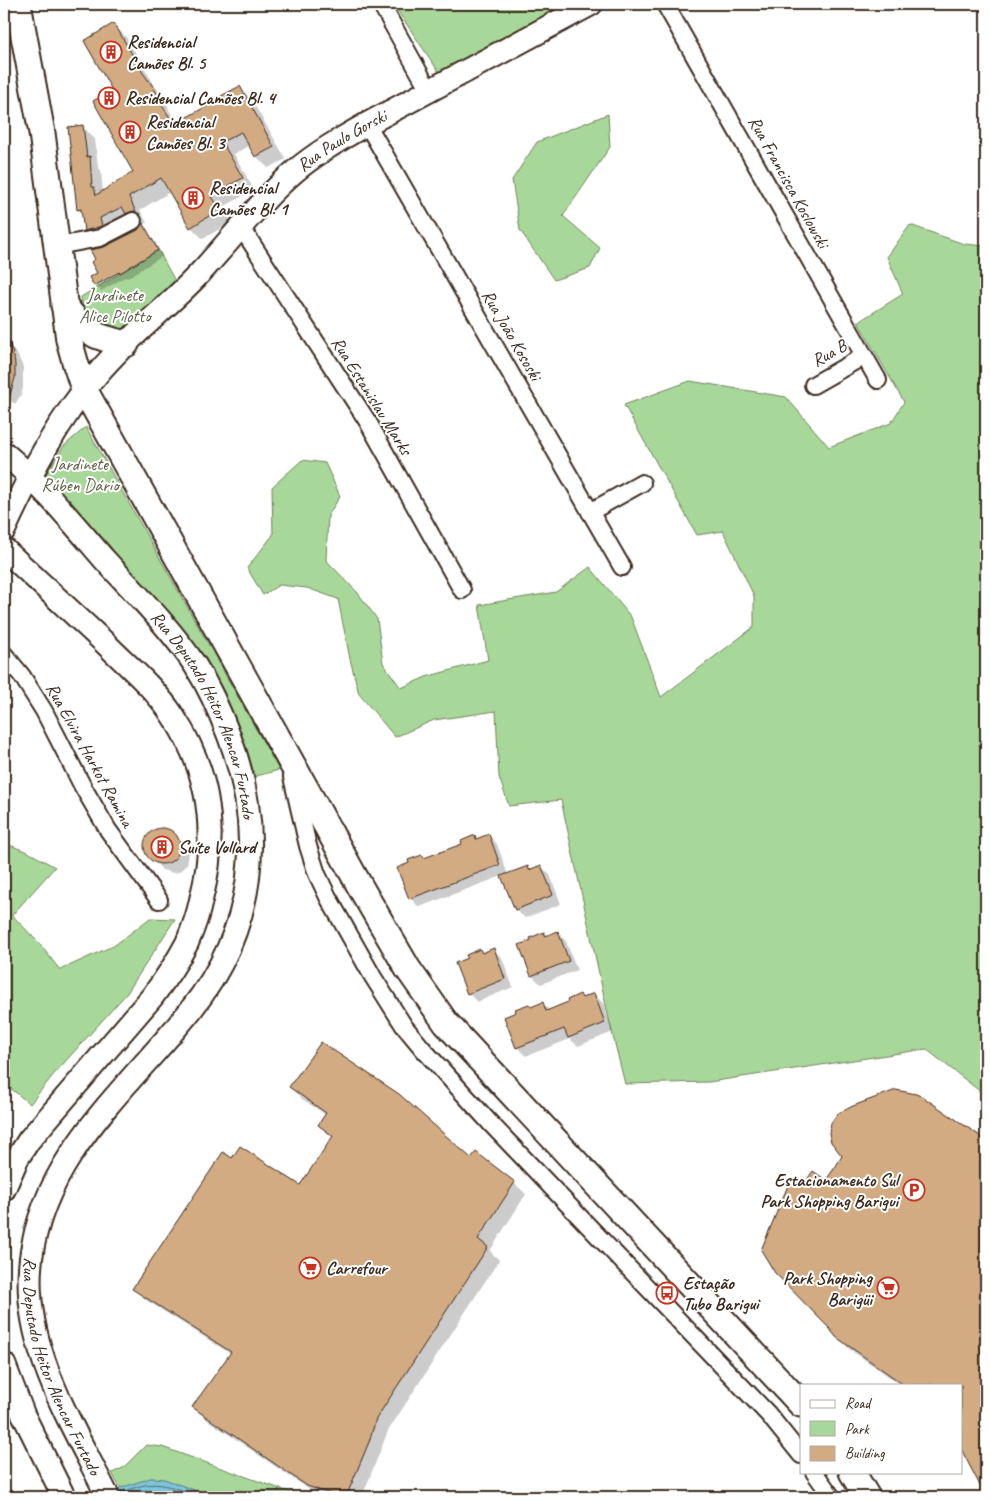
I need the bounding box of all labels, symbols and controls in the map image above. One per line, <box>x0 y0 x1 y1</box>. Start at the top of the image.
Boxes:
place label: Residencial Camões Bl. 5 <box>127 31 207 74</box>
building icon: Residencial Camões Bl. 5 <box>99 40 123 64</box>
building icon: Residencial Camões Bl. 4 <box>97 86 121 110</box>
place label: Residencial Camões Bl. 4 <box>125 87 277 109</box>
street label: Rua Paulo Gorski <box>292 103 393 176</box>
place label: Residencial Camões Bl. 3 <box>146 111 226 154</box>
street label: Rua Francisca Koslowski <box>744 112 836 254</box>
building icon: Residencial Camões Bl. 3 <box>118 120 142 144</box>
place label: Residencial Camões Bl. 1 <box>209 177 289 220</box>
building icon: Residencial Camões Bl. 1 <box>181 186 205 210</box>
park label: Jardinete Alice Pilotto <box>79 284 152 327</box>
street label: Rua João Kososki <box>477 286 548 386</box>
street label: Rua Estanislau Marks <box>327 333 418 461</box>
street label: Rua B <box>808 334 852 371</box>
park label: Jardinete Rúben Dário <box>41 453 120 496</box>
street label: Rua Deputado Heitor Alencar Furtado <box>146 606 260 821</box>
street label: Rua Elvira Harkot Ramina <box>41 679 140 832</box>
building icon: Suíte Vollard <box>150 835 174 859</box>
place label: Suíte Vollard <box>178 836 259 858</box>
place label: Estacionamento Sul Park Shopping Barigui <box>760 1169 902 1212</box>
parking icon: Estacionamento Sul Park Shopping Barigui <box>902 1178 926 1202</box>
supermarket icon: Carrefour <box>298 1256 322 1280</box>
street label: Rua Deputado Heitor Alencar Furtado <box>18 1257 107 1480</box>
place label: Carrefour <box>326 1257 389 1279</box>
place label: Park Shopping Barigüi <box>783 1267 874 1310</box>
place label: Estação Tubo Barigui <box>683 1272 761 1315</box>
supermarket icon: Park Shopping Barigüi <box>876 1276 900 1300</box>
bus stop icon: Estação Tubo Barigui <box>655 1281 679 1305</box>
legend <box>800 1384 962 1474</box>
text: Road <box>845 1394 872 1413</box>
text: Park <box>845 1420 870 1439</box>
text: Building <box>845 1444 885 1463</box>

